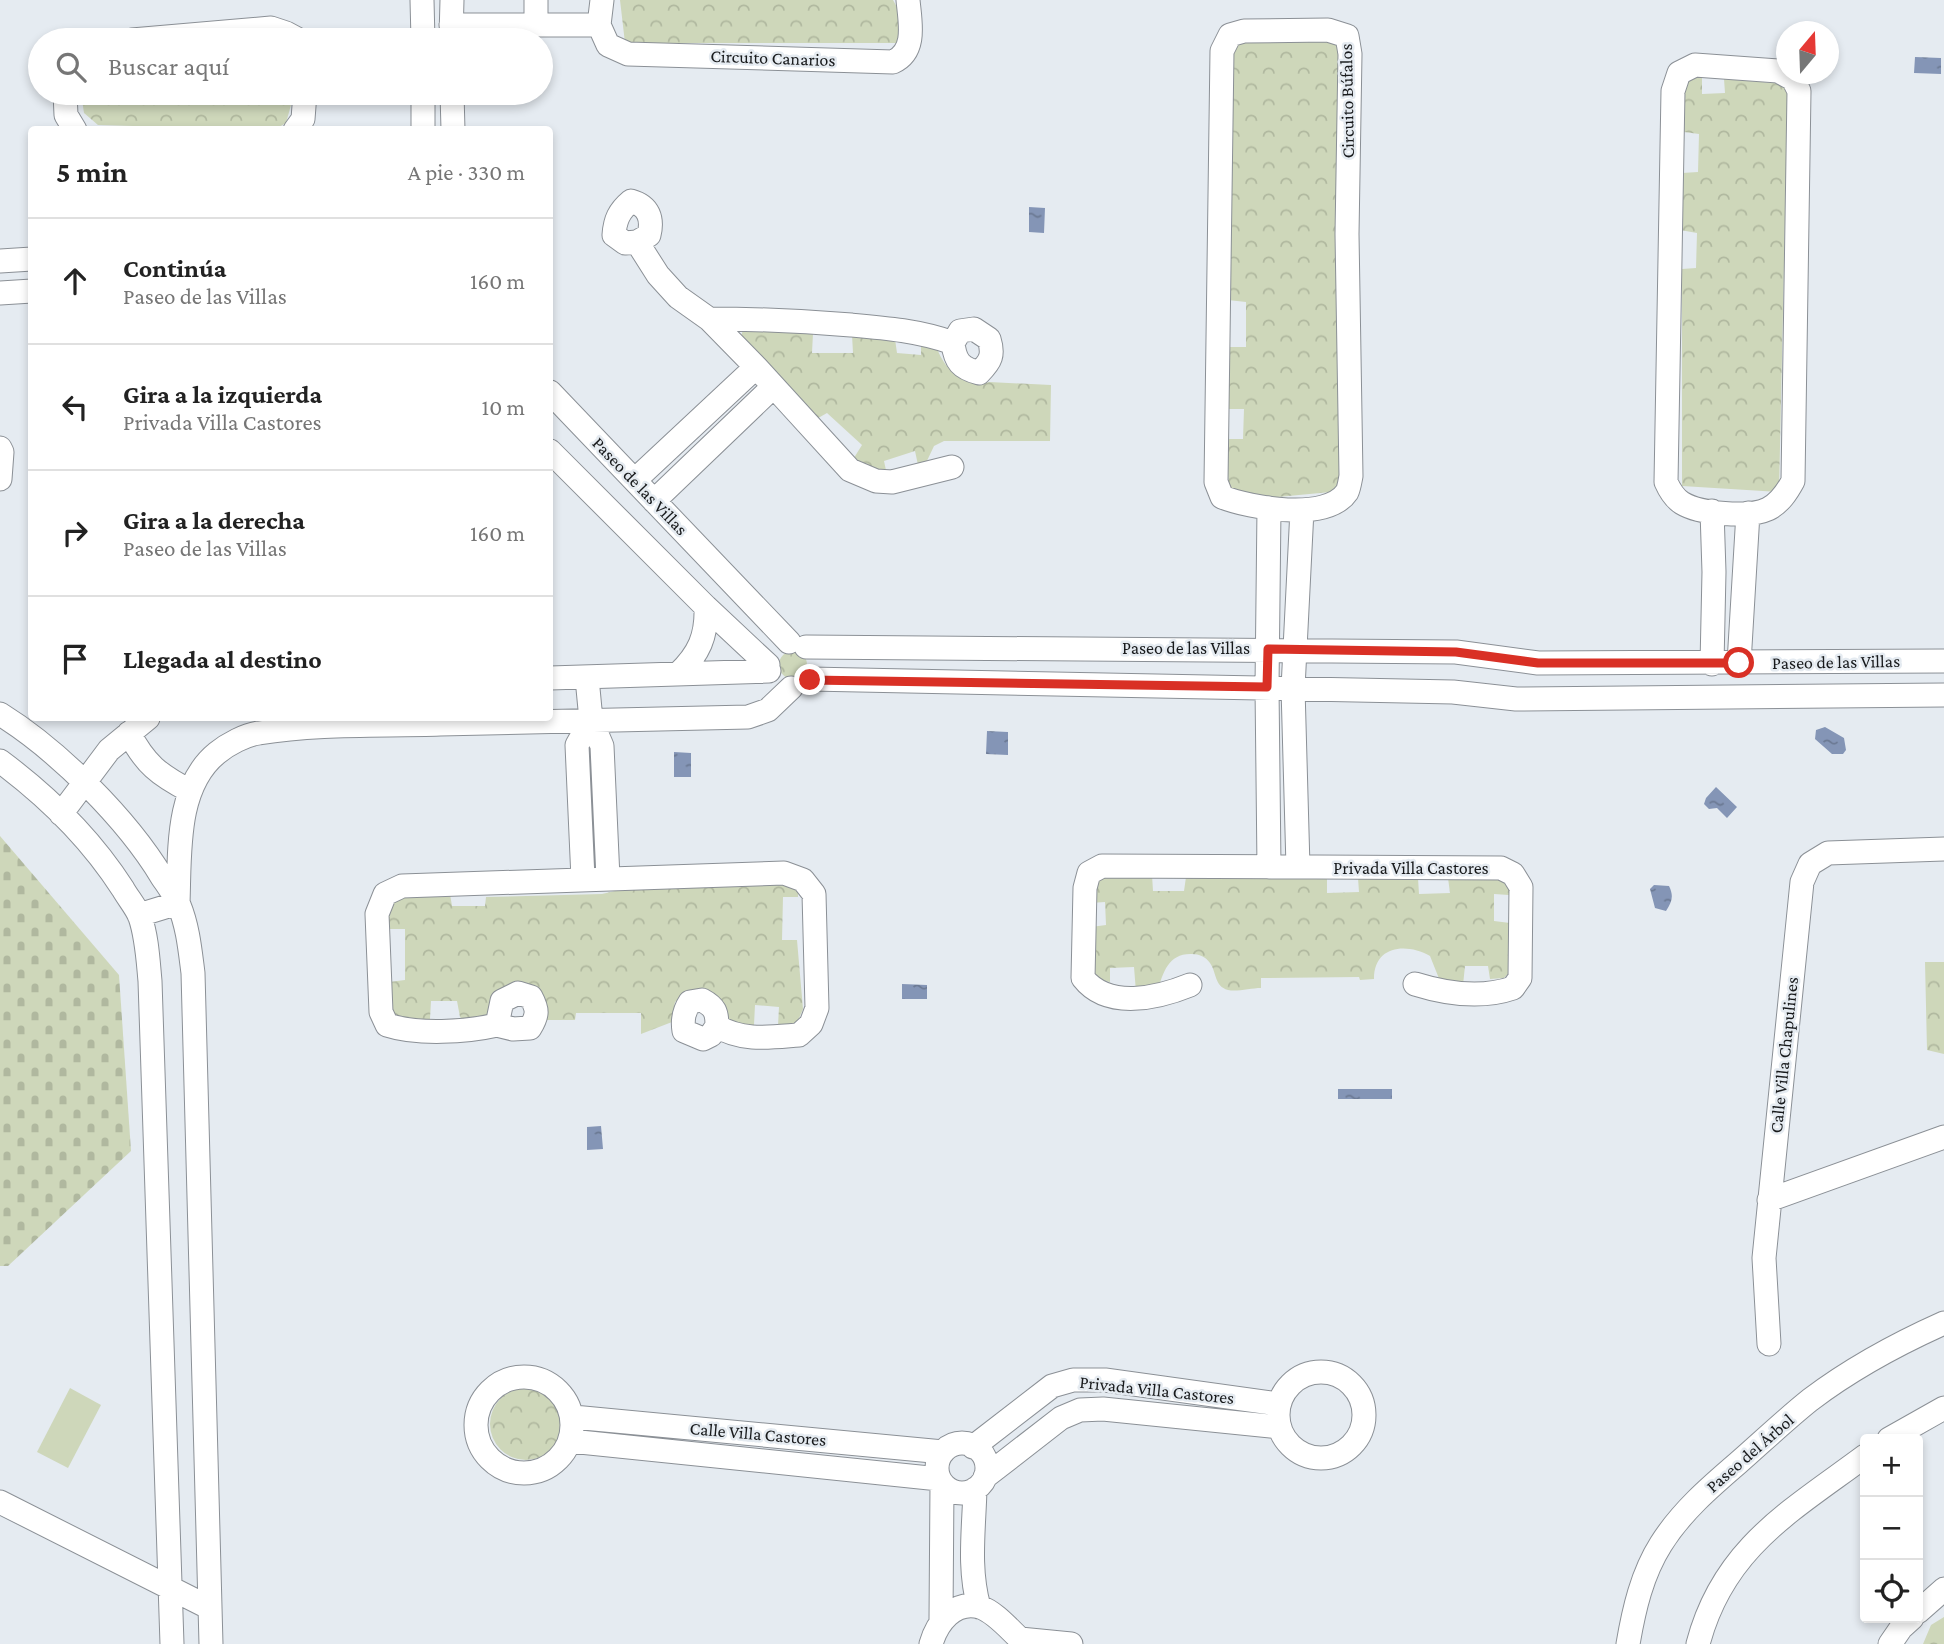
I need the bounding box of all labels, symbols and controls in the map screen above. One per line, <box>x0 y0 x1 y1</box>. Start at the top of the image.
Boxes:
north arrow <box>1776 21 1839 84</box>
search box <box>28 28 553 105</box>
street label: Circuito Búfalos <box>1336 43 1358 159</box>
street label: Circuito Canarios <box>710 46 836 70</box>
icon: search <box>52 48 90 86</box>
text: Buscar aquí <box>108 52 229 81</box>
text: 5 min <box>56 155 128 188</box>
text: A pie · 330 m <box>408 159 525 185</box>
text: Continúa <box>123 254 226 283</box>
icon: ahead <box>56 262 94 300</box>
text: 160 m <box>470 268 525 294</box>
text: Paseo de las Villas <box>123 283 287 309</box>
text: Gira a la izquierda <box>123 380 322 409</box>
icon: left <box>56 388 94 426</box>
text: 10 m <box>482 394 525 420</box>
text: Privada Villa Castores <box>123 409 322 435</box>
street label: Paseo de las Villas <box>588 433 692 539</box>
text: Gira a la derecha <box>123 506 305 535</box>
icon: right <box>56 514 94 552</box>
text: 160 m <box>470 520 525 546</box>
text: Paseo de las Villas <box>123 535 287 561</box>
street label: Paseo de las Villas <box>1122 638 1250 658</box>
icon: arrive <box>56 640 94 678</box>
text: Llegada al destino <box>123 645 322 674</box>
route start <box>1723 647 1754 678</box>
street label: Paseo de las Villas <box>1772 651 1900 673</box>
route end <box>794 664 825 695</box>
street label: Privada Villa Castores <box>1333 858 1489 878</box>
street label: Calle Villa Chapulines <box>1766 976 1802 1134</box>
street label: Privada Villa Castores <box>1079 1372 1235 1408</box>
street label: Paseo del Árbol <box>1702 1409 1798 1496</box>
street label: Calle Villa Castores <box>689 1418 827 1450</box>
map controls <box>1860 1434 1923 1623</box>
button: + <box>1860 1434 1923 1497</box>
button: − <box>1860 1497 1923 1560</box>
button: locate <box>1860 1560 1923 1623</box>

